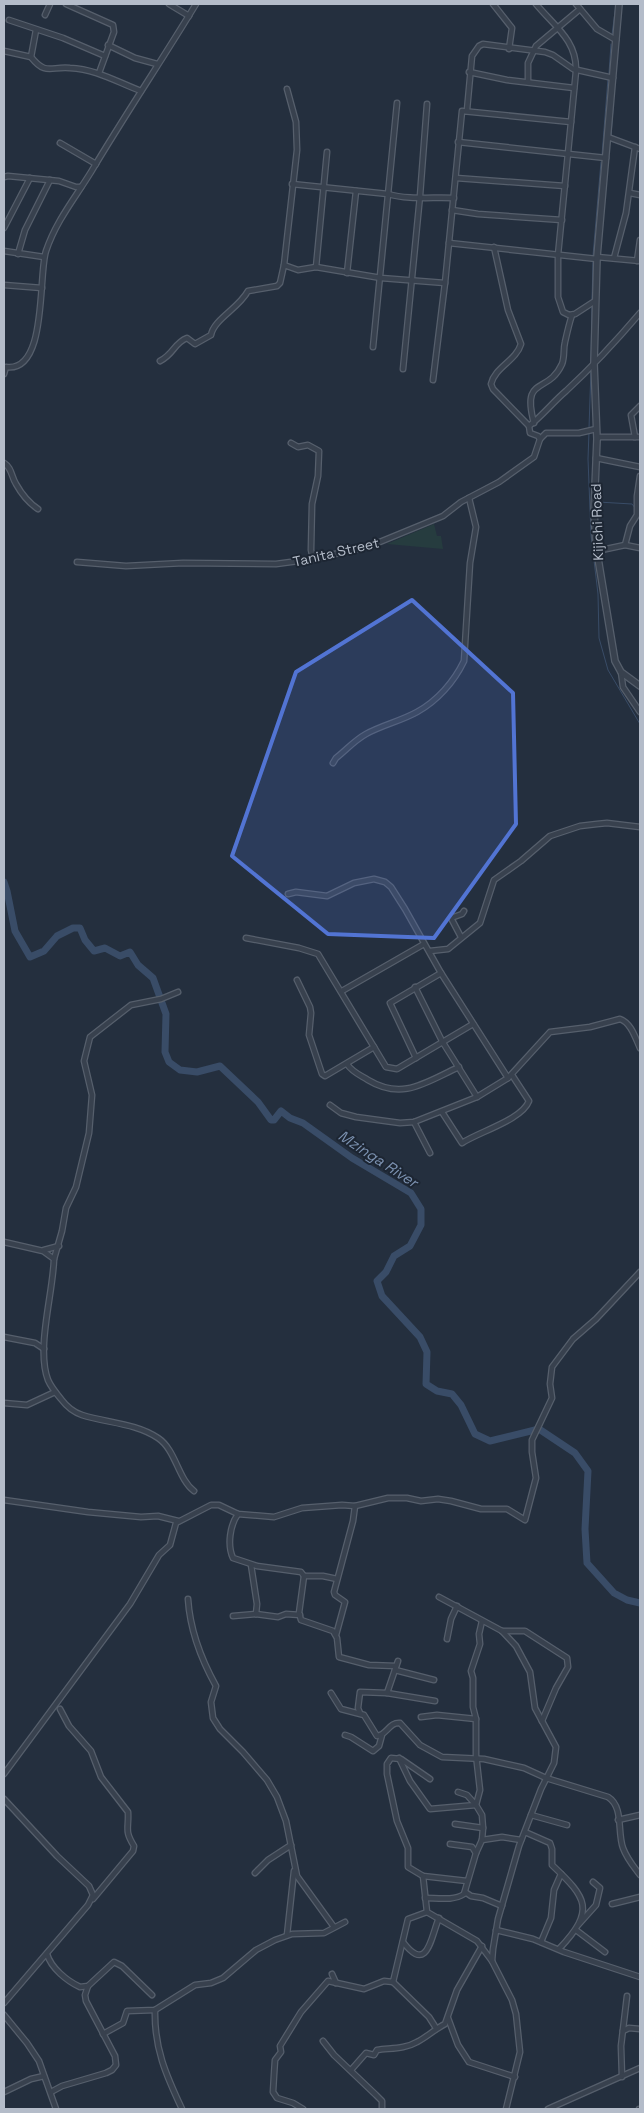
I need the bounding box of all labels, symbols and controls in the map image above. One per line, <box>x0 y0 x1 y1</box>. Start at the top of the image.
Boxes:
street label: Kijichi Road <box>587 483 607 561</box>
street label: Tanita Street <box>291 533 381 571</box>
water label: Mzinga River <box>335 1126 423 1192</box>

